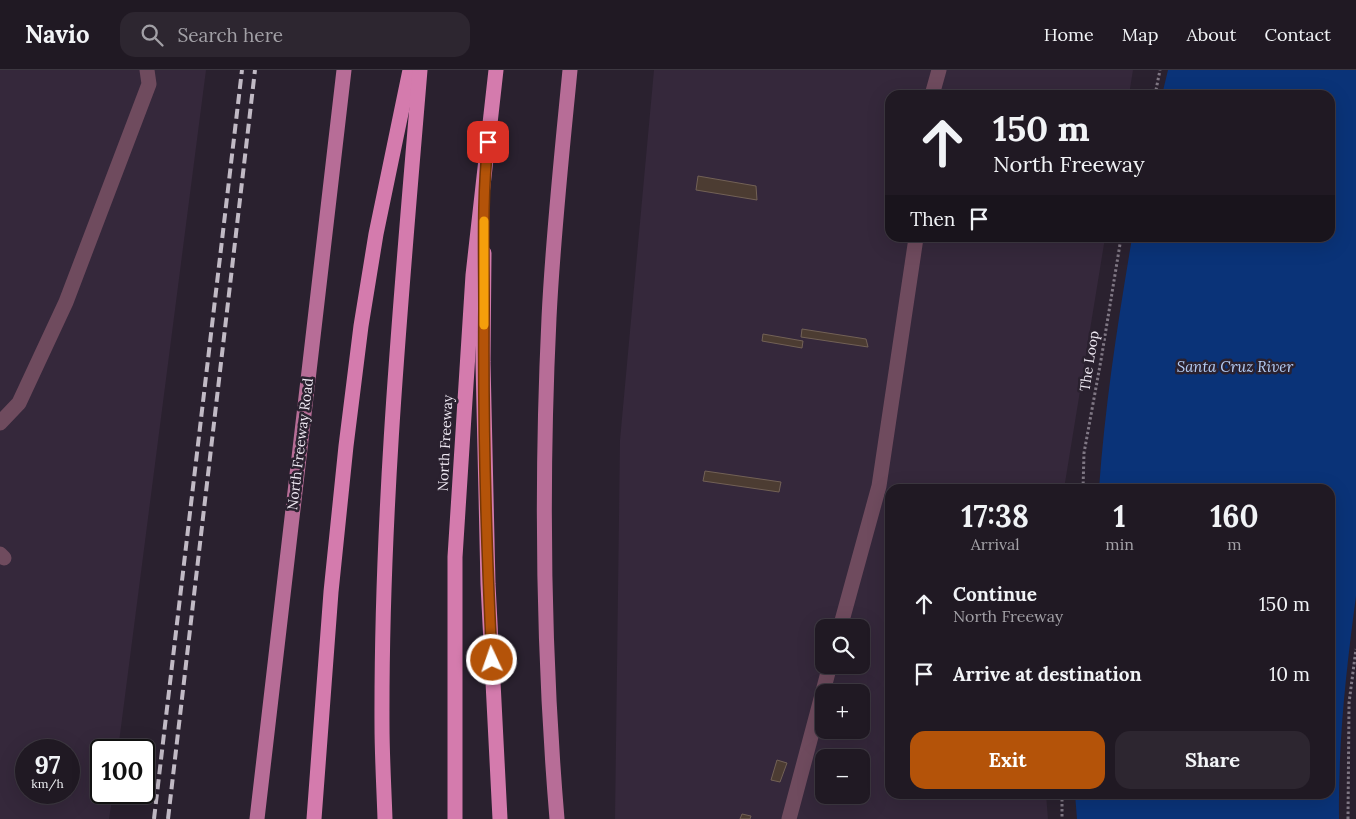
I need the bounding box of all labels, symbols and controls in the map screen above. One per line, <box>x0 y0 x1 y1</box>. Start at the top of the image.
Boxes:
search box <box>120 12 470 57</box>
text: Navio <box>25 19 90 50</box>
icon: search <box>138 21 166 49</box>
text: Search here <box>178 23 283 47</box>
text: Home <box>1044 23 1094 46</box>
text: Map <box>1122 23 1158 46</box>
text: About <box>1186 23 1236 46</box>
text: Contact <box>1264 23 1331 46</box>
text: 150 m <box>993 106 1090 151</box>
icon: ahead <box>910 110 975 175</box>
pin <box>467 121 509 163</box>
icon: arrive <box>474 128 502 156</box>
text: North Freeway <box>993 150 1145 178</box>
icon: arrive <box>965 205 993 233</box>
text: Then <box>910 207 955 231</box>
street label: The Loop <box>1075 329 1103 393</box>
water label: Santa Cruz River <box>1177 357 1294 376</box>
street label: North Freeway Road <box>283 377 317 511</box>
street label: North Freeway <box>433 394 457 492</box>
text: 17:38 <box>961 497 1029 535</box>
text: 1 <box>1114 497 1126 535</box>
text: 160 <box>1210 497 1259 535</box>
text: Arrival <box>971 534 1020 554</box>
text: min <box>1105 534 1134 554</box>
text: m <box>1227 534 1242 554</box>
text: Continue <box>953 582 1037 606</box>
icon: ahead <box>910 590 938 618</box>
text: 150 m <box>1259 592 1310 616</box>
text: North Freeway <box>953 606 1063 626</box>
map controls <box>815 619 870 804</box>
button: search <box>815 619 870 674</box>
position arrow <box>465 633 517 685</box>
icon: arrive <box>910 660 938 688</box>
text: Arrive at destination <box>953 662 1142 686</box>
text: 10 m <box>1269 662 1310 686</box>
button: + <box>815 684 870 739</box>
button: Exit <box>910 731 1105 789</box>
button: Share <box>1115 731 1310 789</box>
speed limit sign: 100 <box>90 739 155 804</box>
text: 97 <box>34 749 61 781</box>
button: − <box>815 749 870 804</box>
text: km/h <box>31 776 64 791</box>

